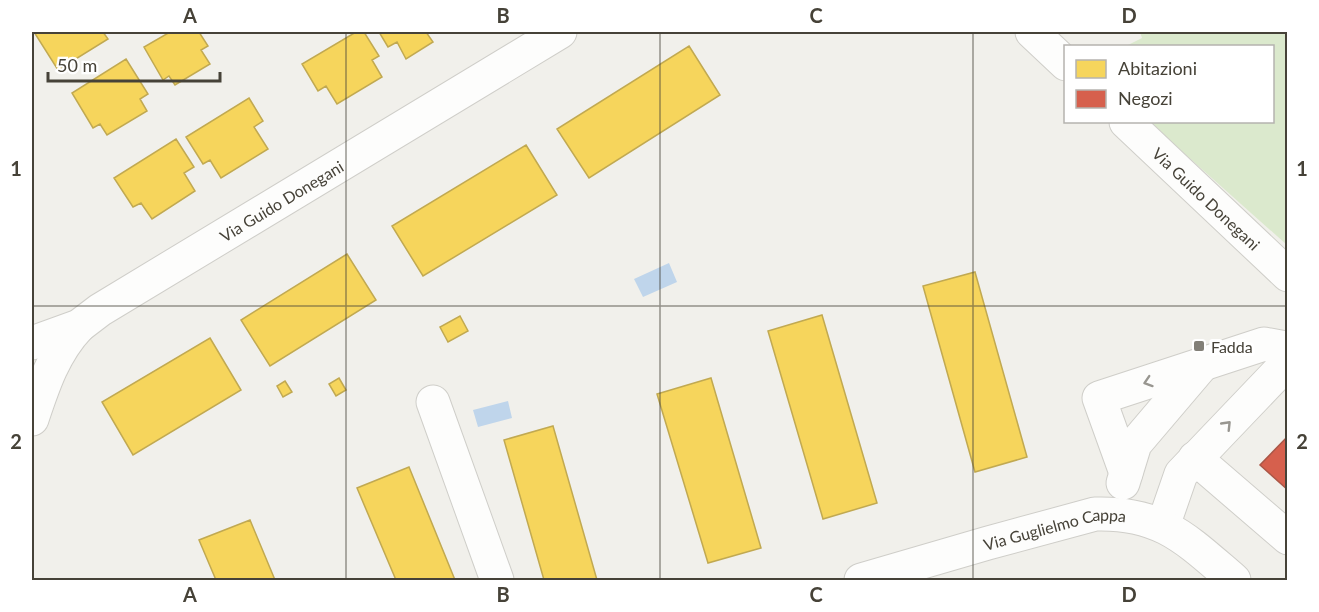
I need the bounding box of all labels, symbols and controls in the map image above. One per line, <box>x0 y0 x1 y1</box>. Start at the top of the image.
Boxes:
text: A <box>182 3 197 27</box>
text: B <box>496 3 510 27</box>
text: C <box>809 3 823 27</box>
text: D <box>1121 3 1137 27</box>
scale bar <box>48 45 220 83</box>
legend <box>1064 45 1274 123</box>
text: 50 m <box>57 54 97 76</box>
text: Abitazioni <box>1118 57 1197 79</box>
text: Negozi <box>1118 87 1173 109</box>
street label: Via Guido Donegani <box>1149 143 1264 253</box>
text: 1 <box>10 156 22 180</box>
street label: Via Guido Donegani <box>216 156 346 245</box>
text: 1 <box>1296 156 1308 180</box>
place label: Fadda <box>1211 337 1253 356</box>
marker: Fadda <box>1192 339 1206 353</box>
one-way arrow <box>1143 375 1154 388</box>
one-way arrow <box>1219 422 1230 433</box>
text: 2 <box>10 429 22 453</box>
text: 2 <box>1296 429 1308 453</box>
street label: Via Guglielmo Cappa <box>981 504 1127 553</box>
text: A <box>182 582 197 606</box>
text: B <box>496 582 510 606</box>
text: C <box>809 582 823 606</box>
text: D <box>1121 582 1137 606</box>

